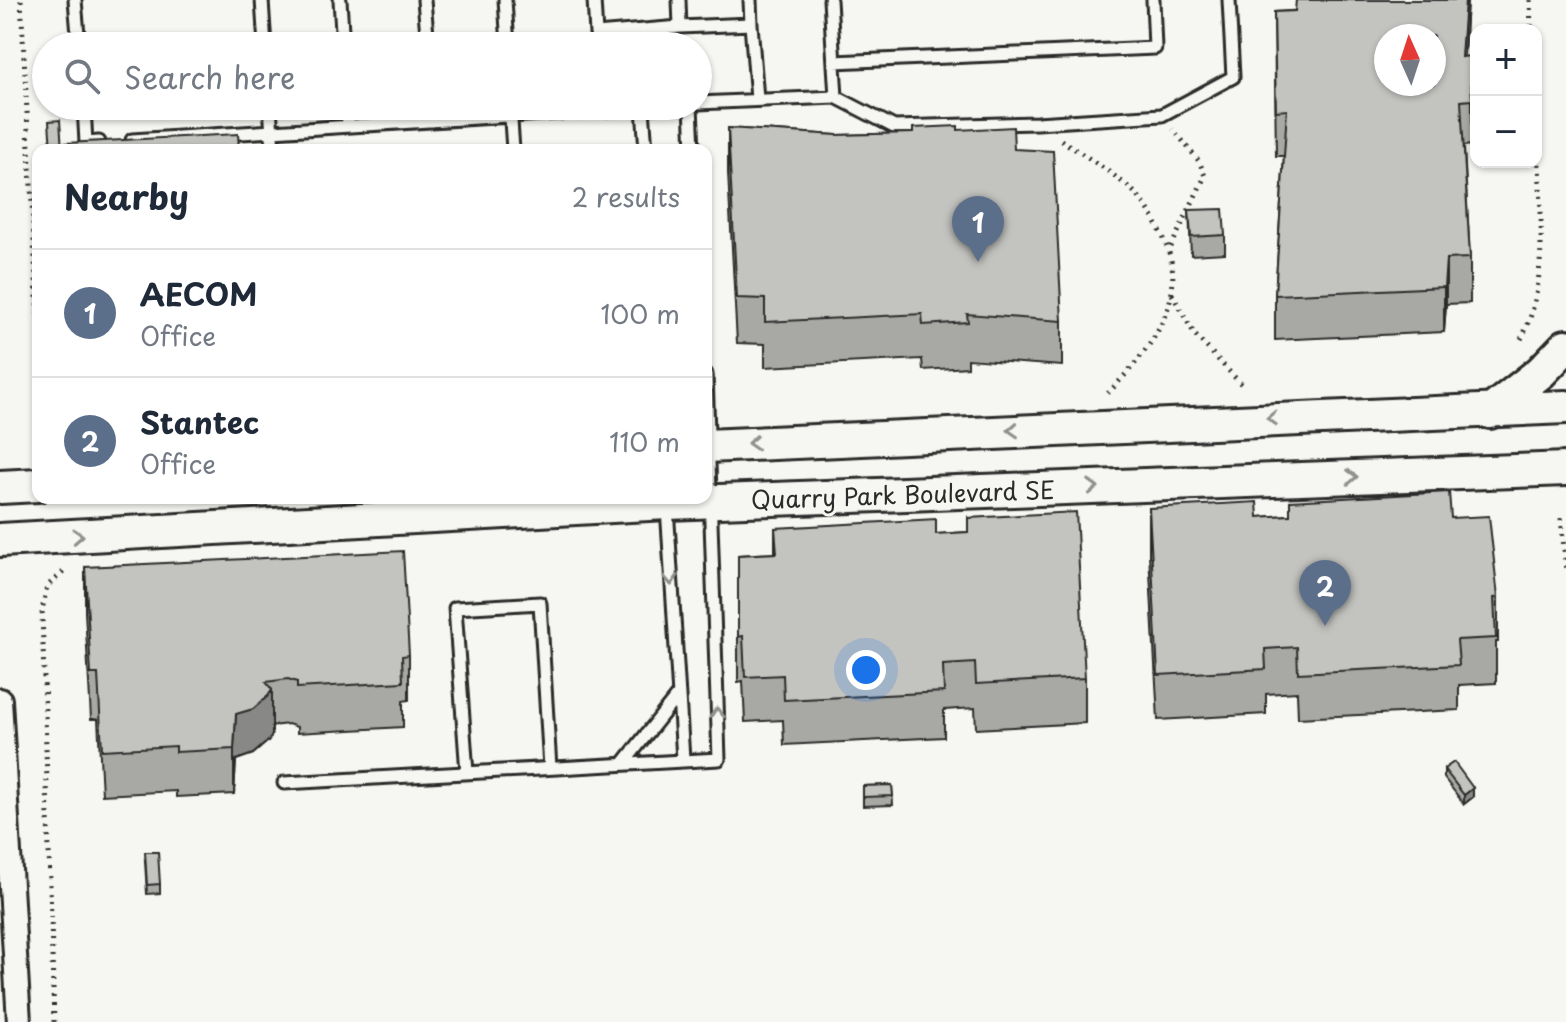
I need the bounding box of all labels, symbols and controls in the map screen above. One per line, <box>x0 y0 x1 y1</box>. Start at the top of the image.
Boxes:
north arrow <box>1374 24 1446 96</box>
map controls <box>1470 24 1542 168</box>
button: + <box>1470 24 1542 96</box>
search box <box>32 32 712 120</box>
icon: search <box>60 54 104 98</box>
text: Search here <box>124 54 296 99</box>
button: − <box>1470 96 1542 168</box>
text: Nearby <box>64 170 189 222</box>
text: 2 results <box>572 177 680 216</box>
pin: 1 <box>952 196 1004 262</box>
text: AECOM <box>140 271 257 316</box>
text: 1 <box>84 294 96 333</box>
text: 100 m <box>600 294 680 333</box>
text: Office <box>140 316 216 355</box>
text: Stantec <box>140 399 259 444</box>
one-way arrow <box>1265 409 1278 426</box>
one-way arrow <box>1006 421 1019 438</box>
text: 2 <box>81 422 99 461</box>
text: 110 m <box>609 422 680 461</box>
one-way arrow <box>746 435 759 452</box>
text: Office <box>140 444 216 483</box>
one-way arrow <box>1346 468 1359 485</box>
street label: Quarry Park Boulevard SE <box>750 471 1056 517</box>
one-way arrow <box>1087 478 1100 495</box>
one-way arrow <box>72 527 85 544</box>
pin: 2 <box>1299 560 1351 626</box>
one-way arrow <box>662 574 679 587</box>
your location <box>846 650 886 690</box>
one-way arrow <box>708 706 725 719</box>

